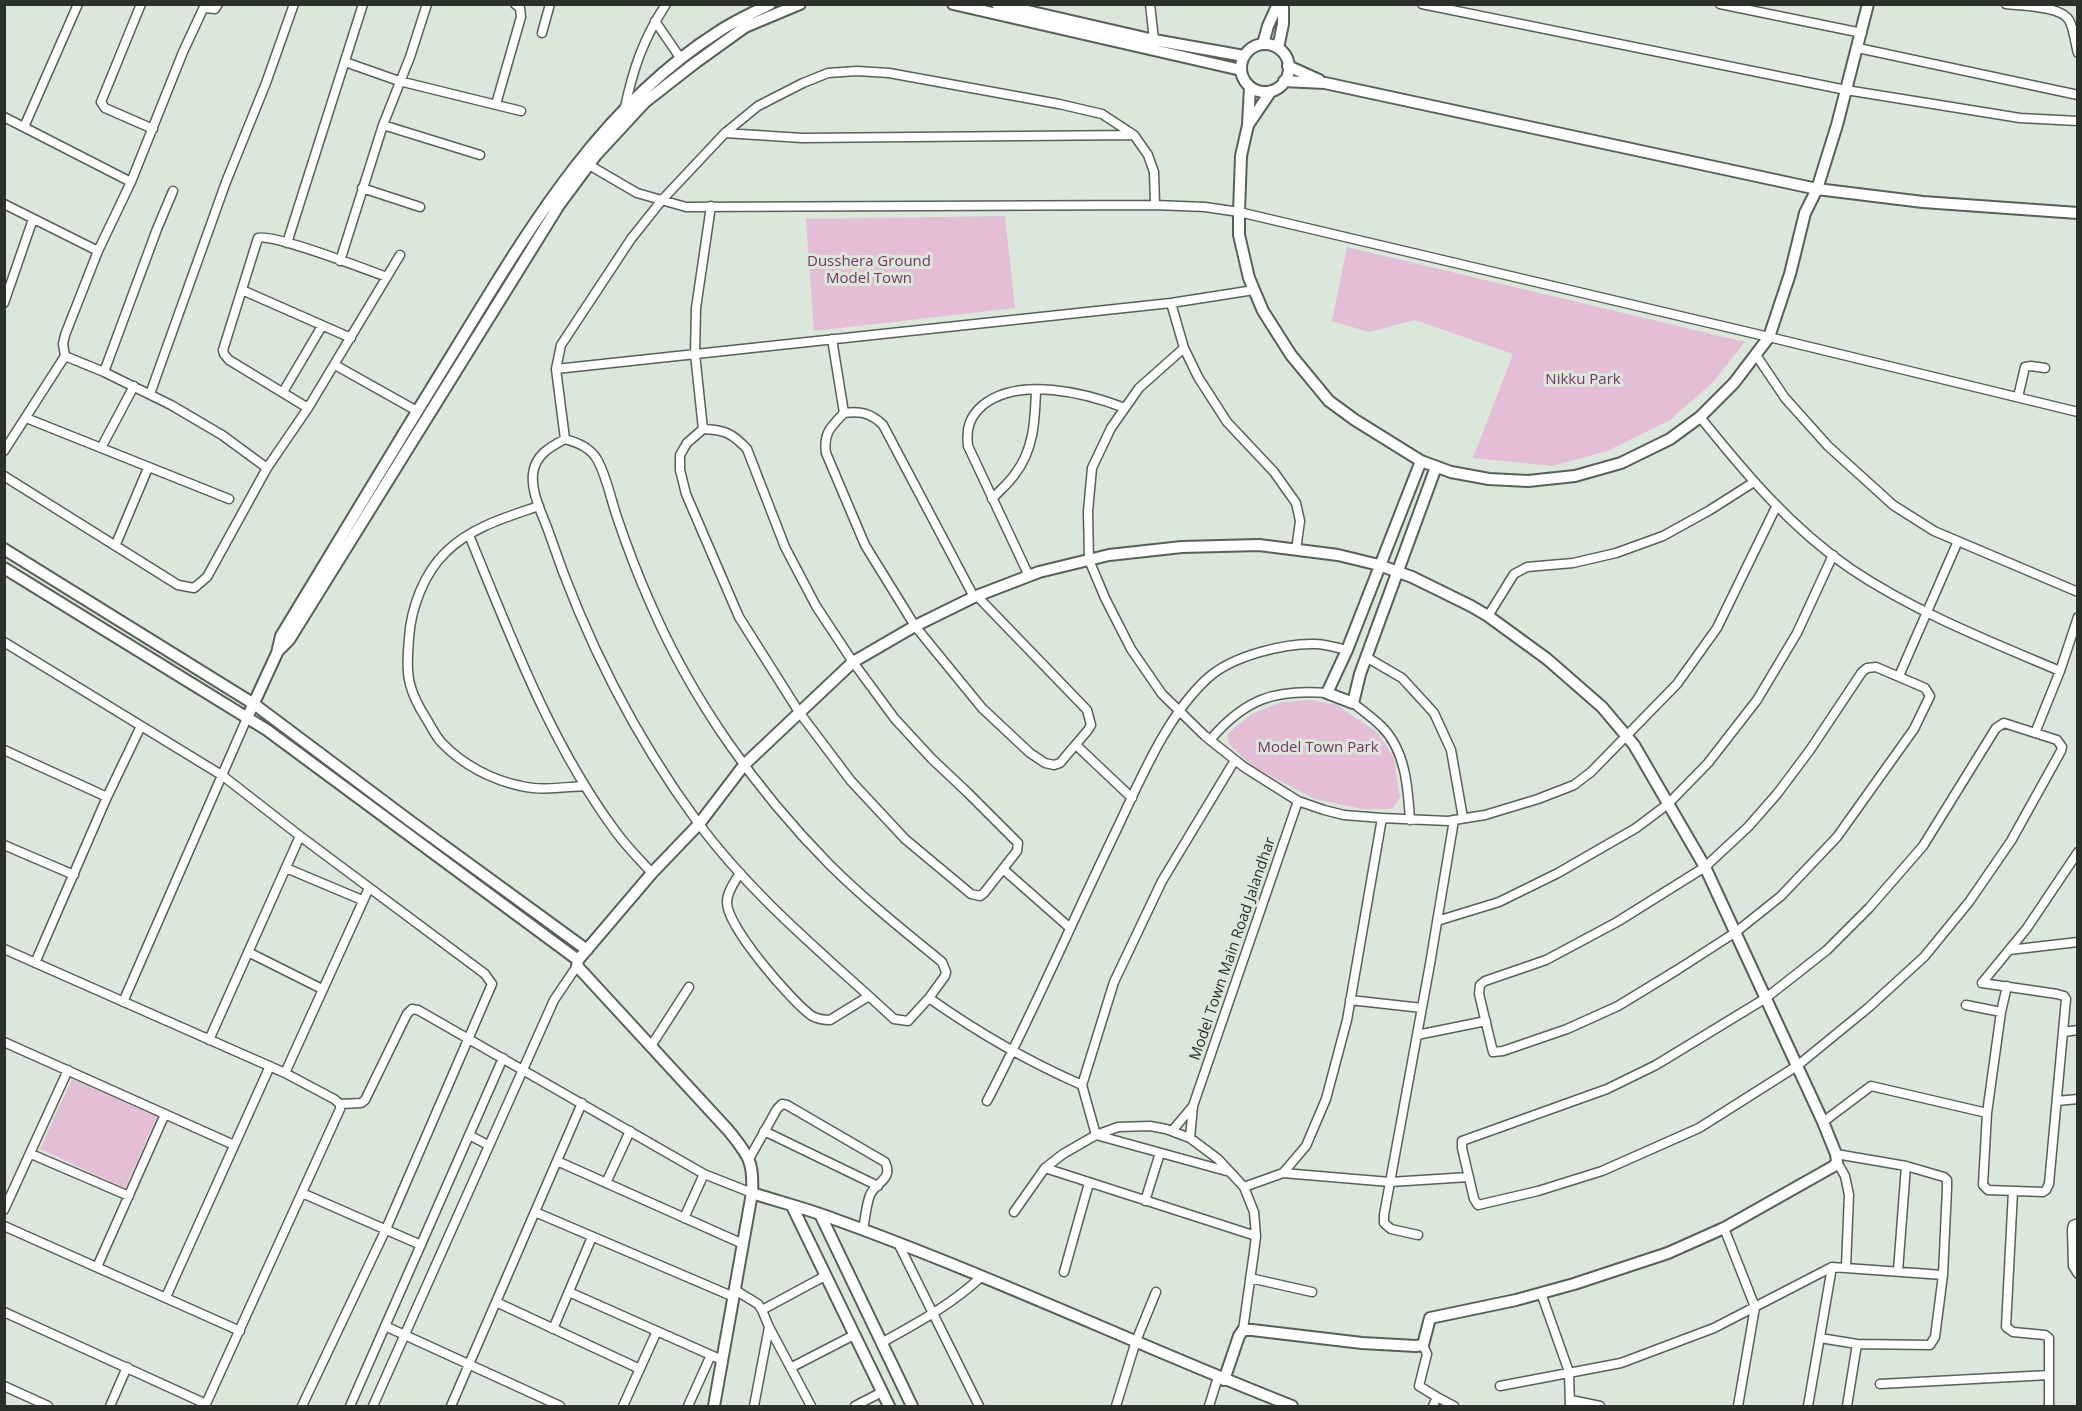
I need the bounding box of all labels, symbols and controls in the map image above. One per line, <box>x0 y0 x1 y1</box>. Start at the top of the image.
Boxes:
park label: Dusshera Ground Model Town <box>807 253 931 288</box>
park label: Nikku Park <box>1545 371 1621 389</box>
park label: Model Town Park <box>1257 739 1379 757</box>
street label: Model Town Main Road Jalandhar <box>1186 835 1280 1063</box>

